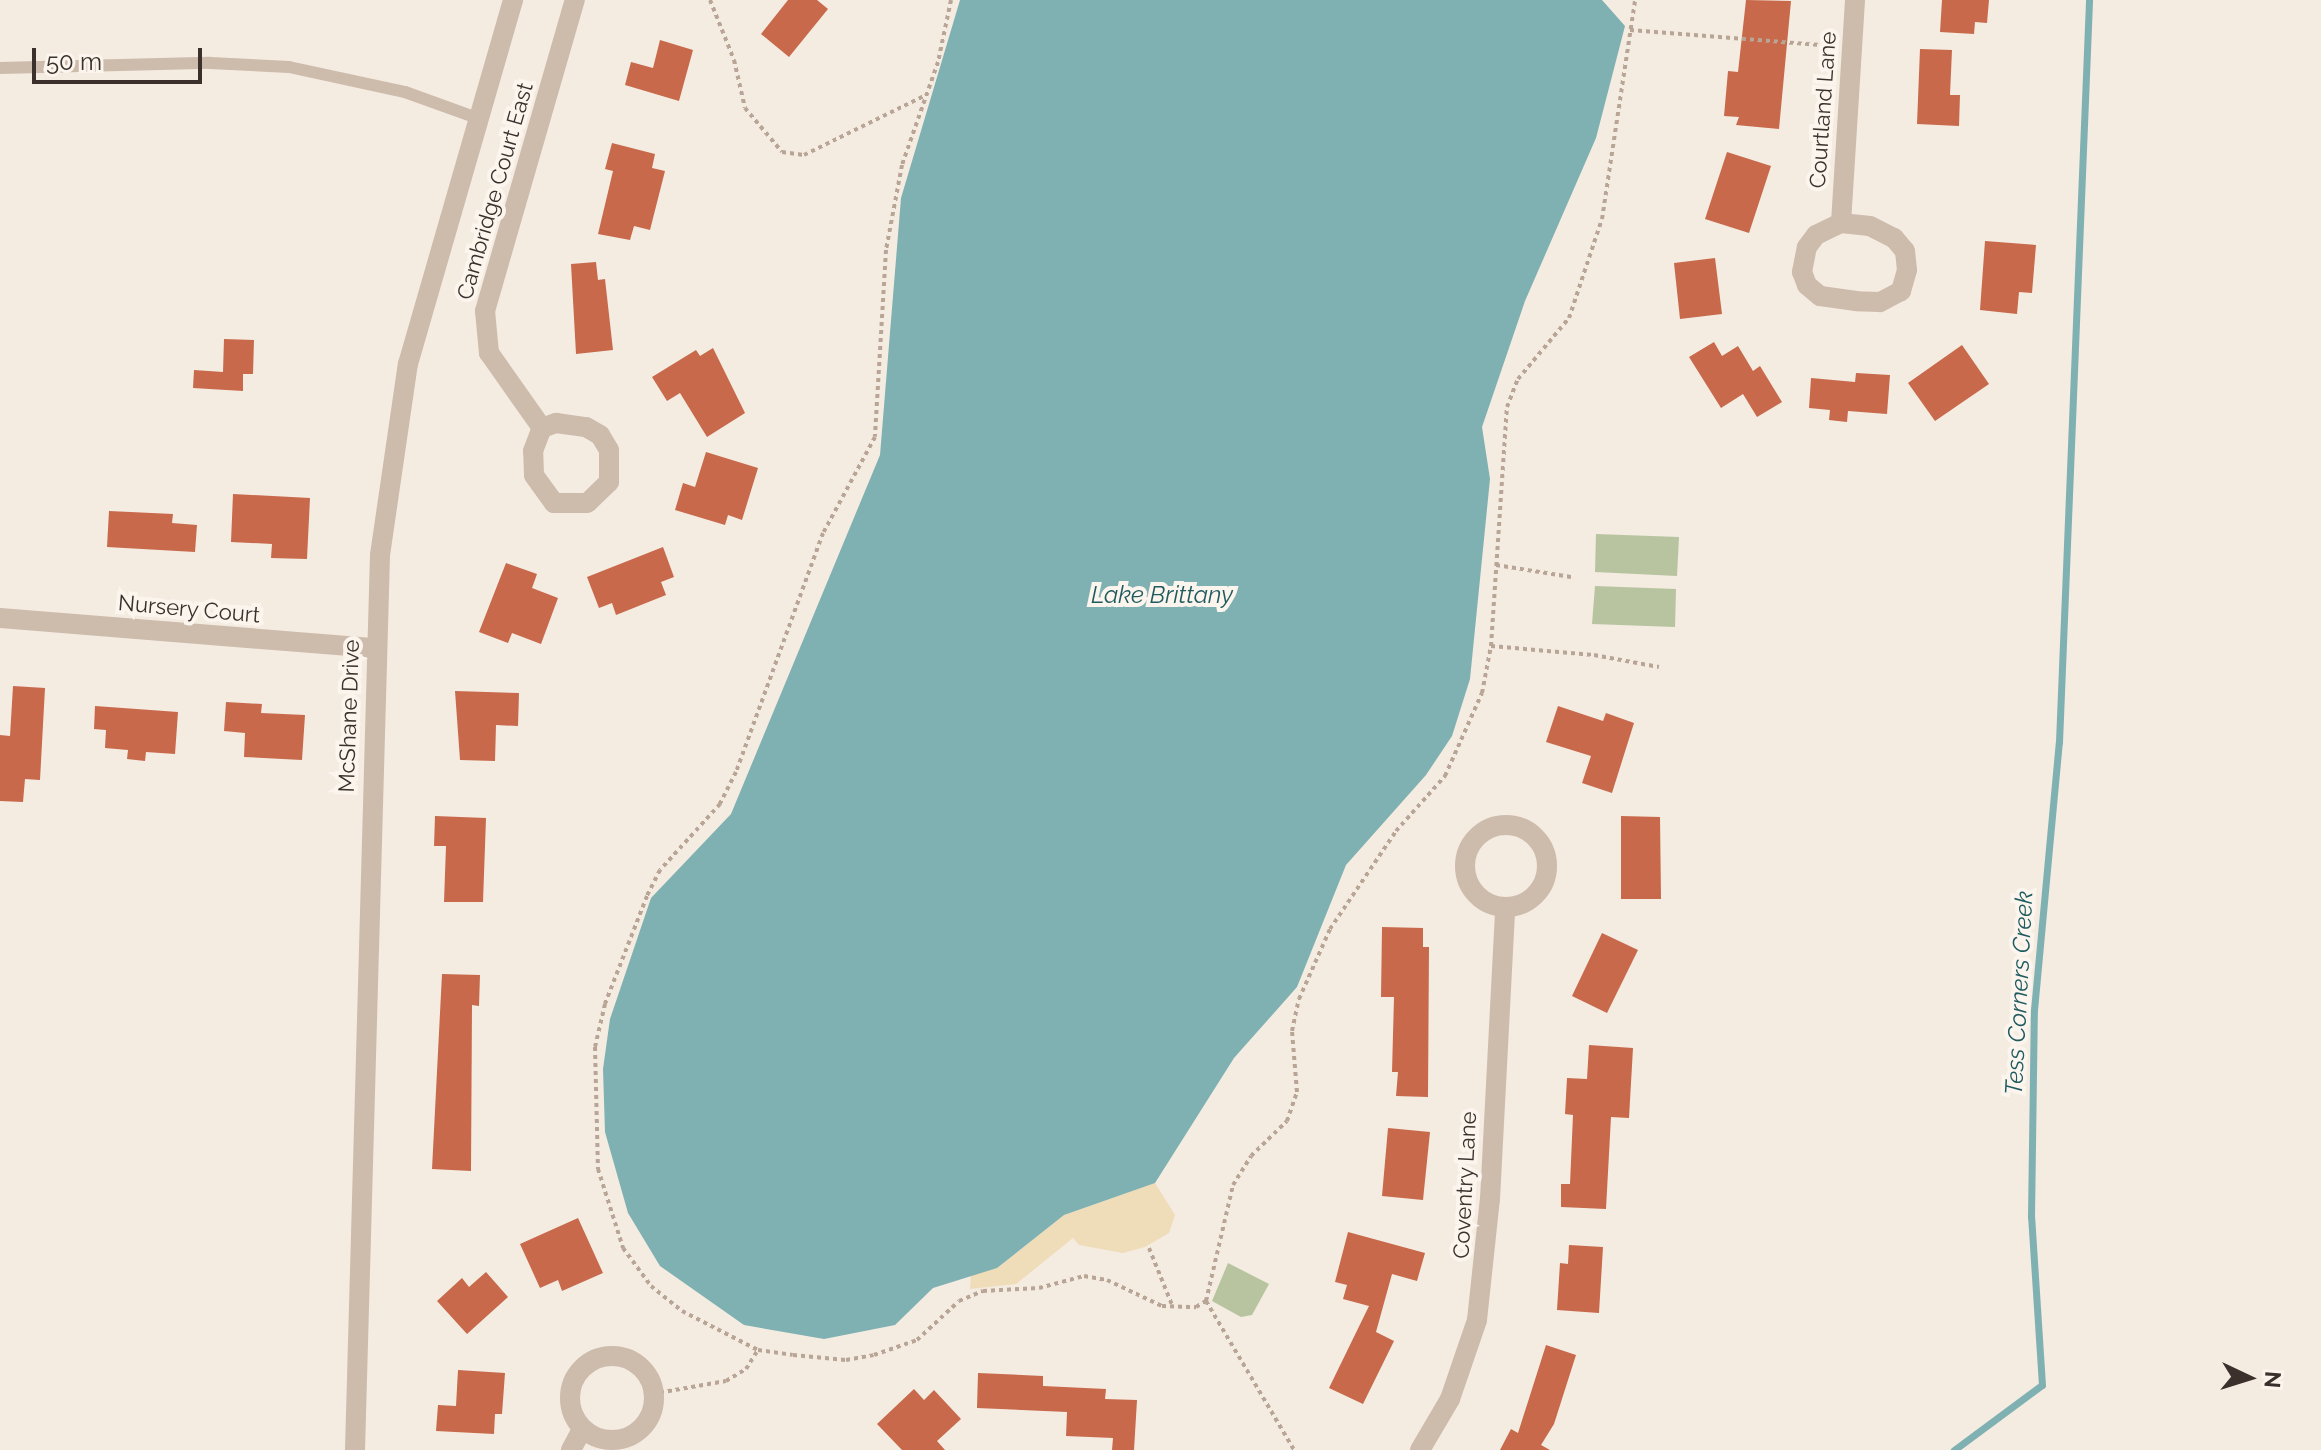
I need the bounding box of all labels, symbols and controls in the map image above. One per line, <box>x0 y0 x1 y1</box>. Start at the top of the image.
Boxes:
street label: Courtland Lane <box>1804 31 1842 189</box>
scale bar <box>36 32 206 82</box>
text: 50 m <box>46 47 102 76</box>
street label: Cambridge Court East <box>451 79 539 303</box>
water label: Lake Brittany <box>1091 581 1233 609</box>
street label: Nursery Court <box>117 590 261 628</box>
street label: McShane Drive <box>333 639 365 793</box>
water label: Tess Corners Creek <box>1999 890 2039 1096</box>
street label: Coventry Lane <box>1448 1110 1482 1260</box>
north arrow <box>2209 1338 2289 1418</box>
text: N <box>2259 1370 2286 1389</box>

